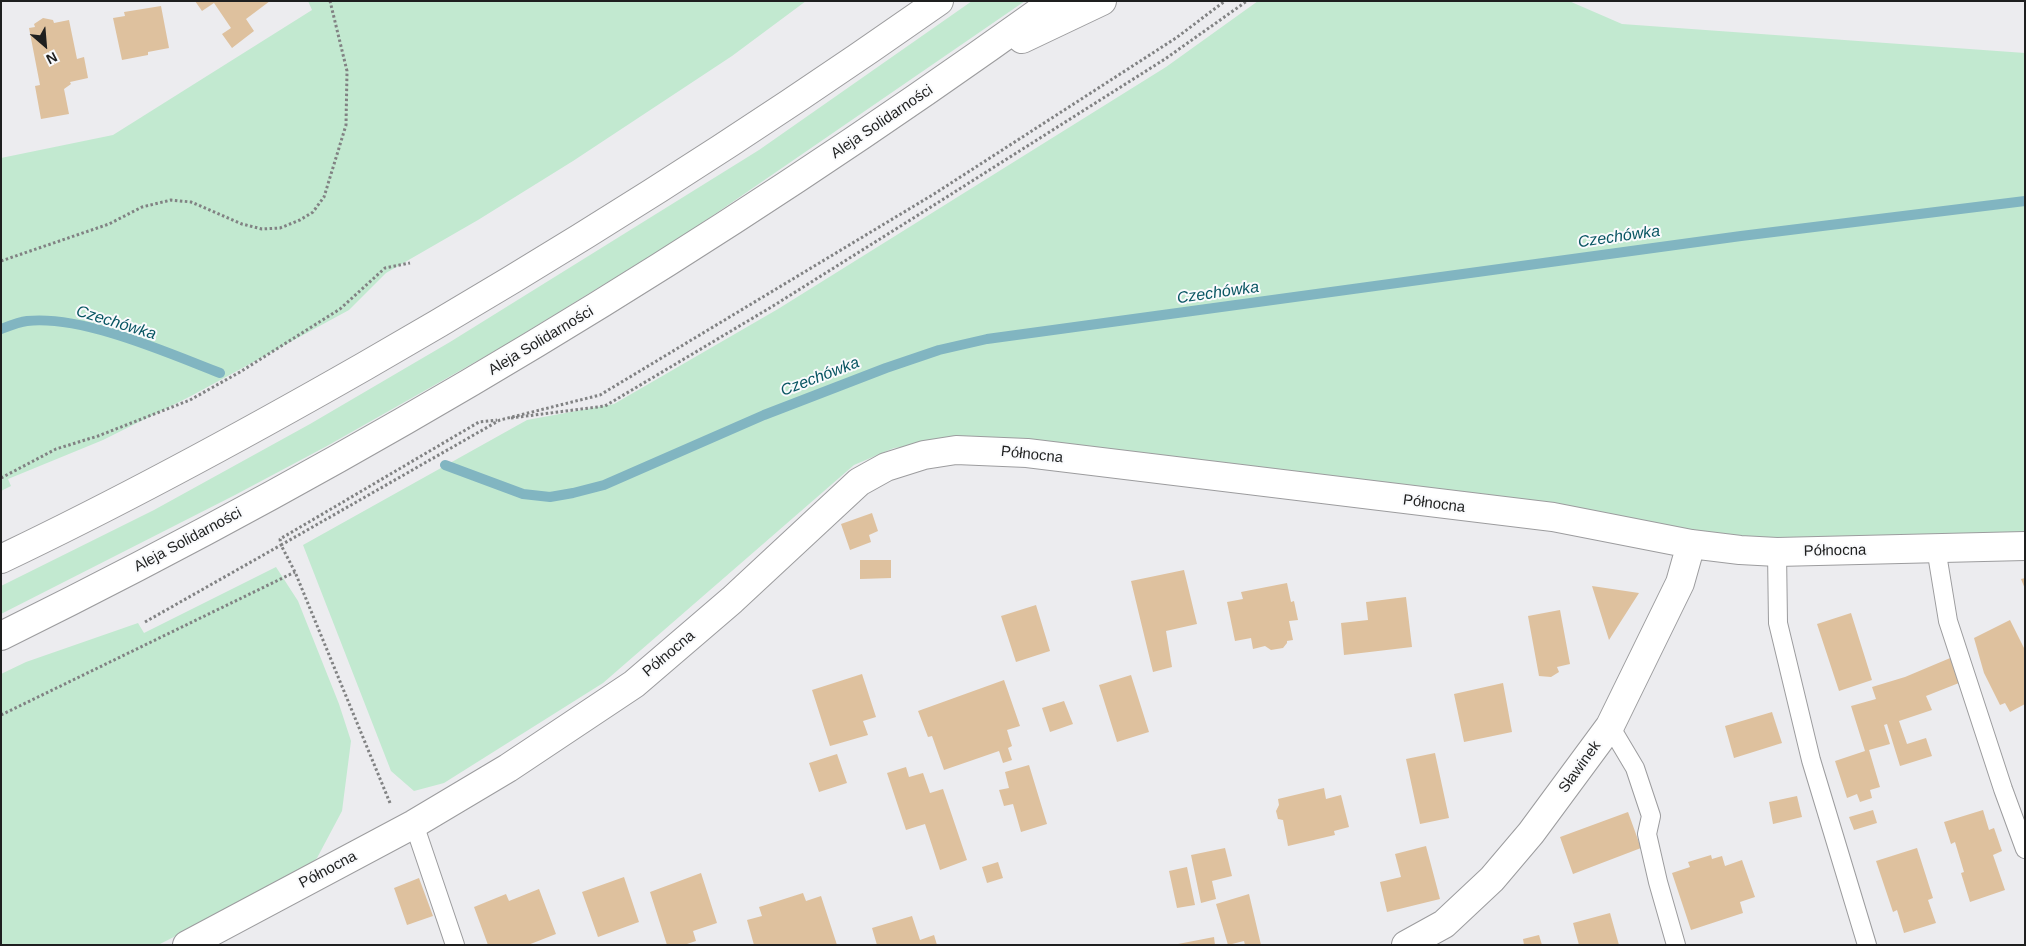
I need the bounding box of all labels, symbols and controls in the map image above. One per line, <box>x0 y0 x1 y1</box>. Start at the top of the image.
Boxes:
north arrow <box>20 20 70 70</box>
text: N <box>44 49 60 68</box>
street label: Aleja Solidarności <box>828 81 936 163</box>
water label: Czechówka <box>1577 222 1661 252</box>
water label: Czechówka <box>1176 278 1260 308</box>
water label: Czechówka <box>74 302 158 344</box>
street label: Aleja Solidarności <box>485 303 597 379</box>
water label: Czechówka <box>778 353 862 401</box>
street label: Północna <box>1000 443 1064 467</box>
street label: Północna <box>1402 491 1466 517</box>
street label: Aleja Solidarności <box>131 504 245 576</box>
street label: Północna <box>1804 541 1866 561</box>
street label: Północna <box>639 627 699 681</box>
street label: Sławinek <box>1555 737 1605 797</box>
street label: Północna <box>296 847 360 893</box>

